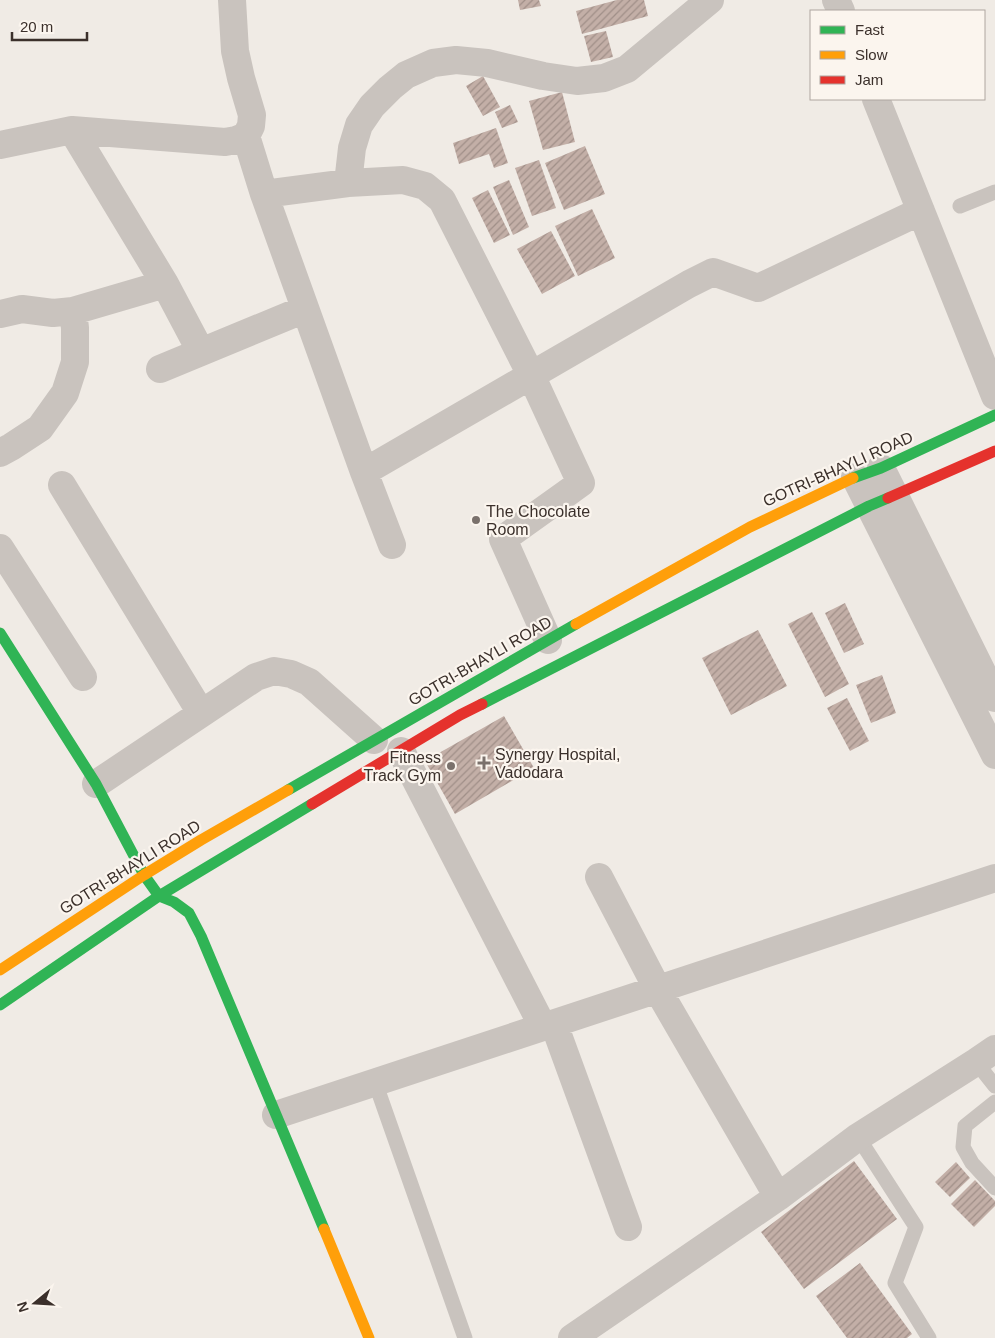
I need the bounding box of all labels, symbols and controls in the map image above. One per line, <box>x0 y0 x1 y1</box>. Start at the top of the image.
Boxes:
scale bar <box>12 10 88 42</box>
legend <box>810 10 985 100</box>
text: 20 m <box>20 18 53 35</box>
text: Fast <box>855 21 885 38</box>
text: Slow <box>855 46 888 63</box>
text: Jam <box>855 71 883 88</box>
street label: GOTRI-BHAYLI ROAD <box>760 428 916 510</box>
place label: The Chocolate Room <box>486 503 590 538</box>
marker: The Chocolate Room <box>470 514 482 526</box>
street label: GOTRI-BHAYLI ROAD <box>405 613 555 709</box>
place label: Synergy Hospital, Vadodara <box>495 746 620 781</box>
place label: Fitness Track Gym <box>363 749 441 784</box>
marker: Synergy Hospital, Vadodara <box>477 756 491 770</box>
marker: Fitness Track Gym <box>445 760 457 772</box>
street label: GOTRI-BHAYLI ROAD <box>57 817 203 917</box>
north arrow <box>10 1278 60 1328</box>
text: N <box>13 1300 32 1314</box>

